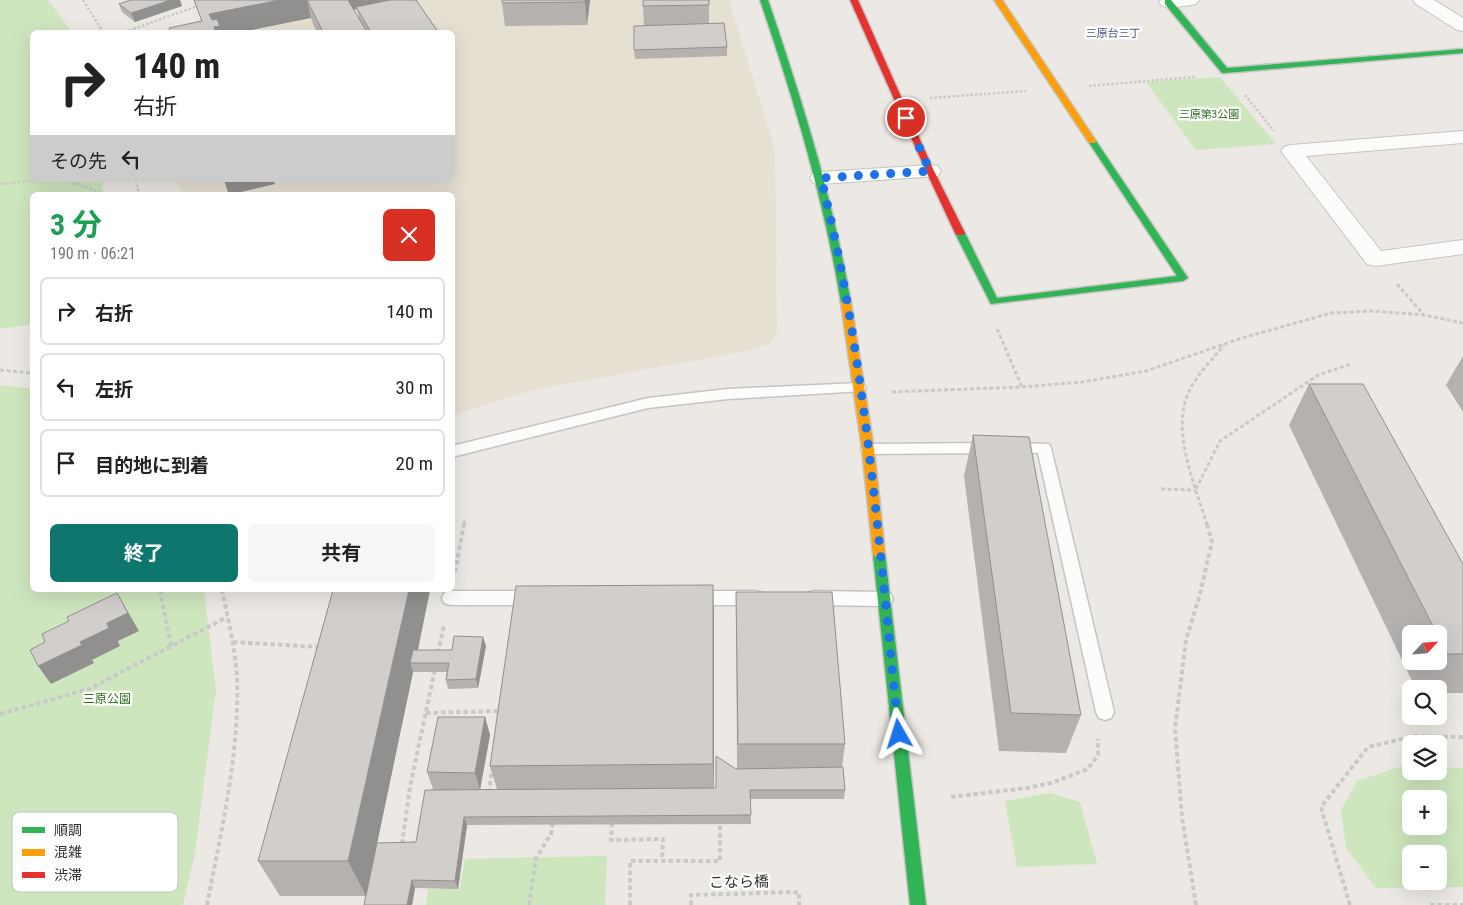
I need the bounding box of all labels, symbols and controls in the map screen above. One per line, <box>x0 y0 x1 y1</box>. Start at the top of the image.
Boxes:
district label: 三原台三丁 <box>1086 27 1141 40</box>
text: 140 m <box>133 46 220 87</box>
icon: right <box>50 50 115 115</box>
text: 右折 <box>133 94 177 119</box>
pin <box>885 97 927 139</box>
icon: arrive <box>892 104 920 132</box>
park label: 三原第3公園 <box>1179 108 1239 121</box>
icon: left <box>117 145 145 173</box>
text: その先 <box>50 150 107 173</box>
text: 3 分 <box>50 207 102 242</box>
button: close <box>383 209 435 261</box>
text: 190 m · 06:21 <box>50 244 136 263</box>
icon: right <box>52 297 80 325</box>
text: 140 m <box>386 300 433 323</box>
text: 右折 <box>95 302 133 325</box>
icon: left <box>52 373 80 401</box>
text: 30 m <box>396 376 433 399</box>
text: 左折 <box>95 378 133 401</box>
icon: arrive <box>52 449 80 477</box>
text: 20 m <box>396 452 433 475</box>
text: 目的地に到着 <box>95 454 209 477</box>
button: 終了 <box>50 524 238 582</box>
button: 共有 <box>248 524 435 582</box>
north arrow <box>1402 625 1448 670</box>
map controls <box>1402 625 1447 890</box>
button: search <box>1402 680 1447 725</box>
park label: 三原公園 <box>83 692 131 706</box>
position arrow <box>872 707 924 759</box>
button: layers <box>1402 735 1447 780</box>
button: + <box>1402 790 1447 835</box>
legend <box>12 812 178 892</box>
text: 順調 <box>54 822 82 838</box>
text: 混雑 <box>54 844 82 860</box>
button: − <box>1402 845 1447 890</box>
text: 渋滞 <box>54 867 82 883</box>
street label: こなら橋 <box>709 872 769 892</box>

